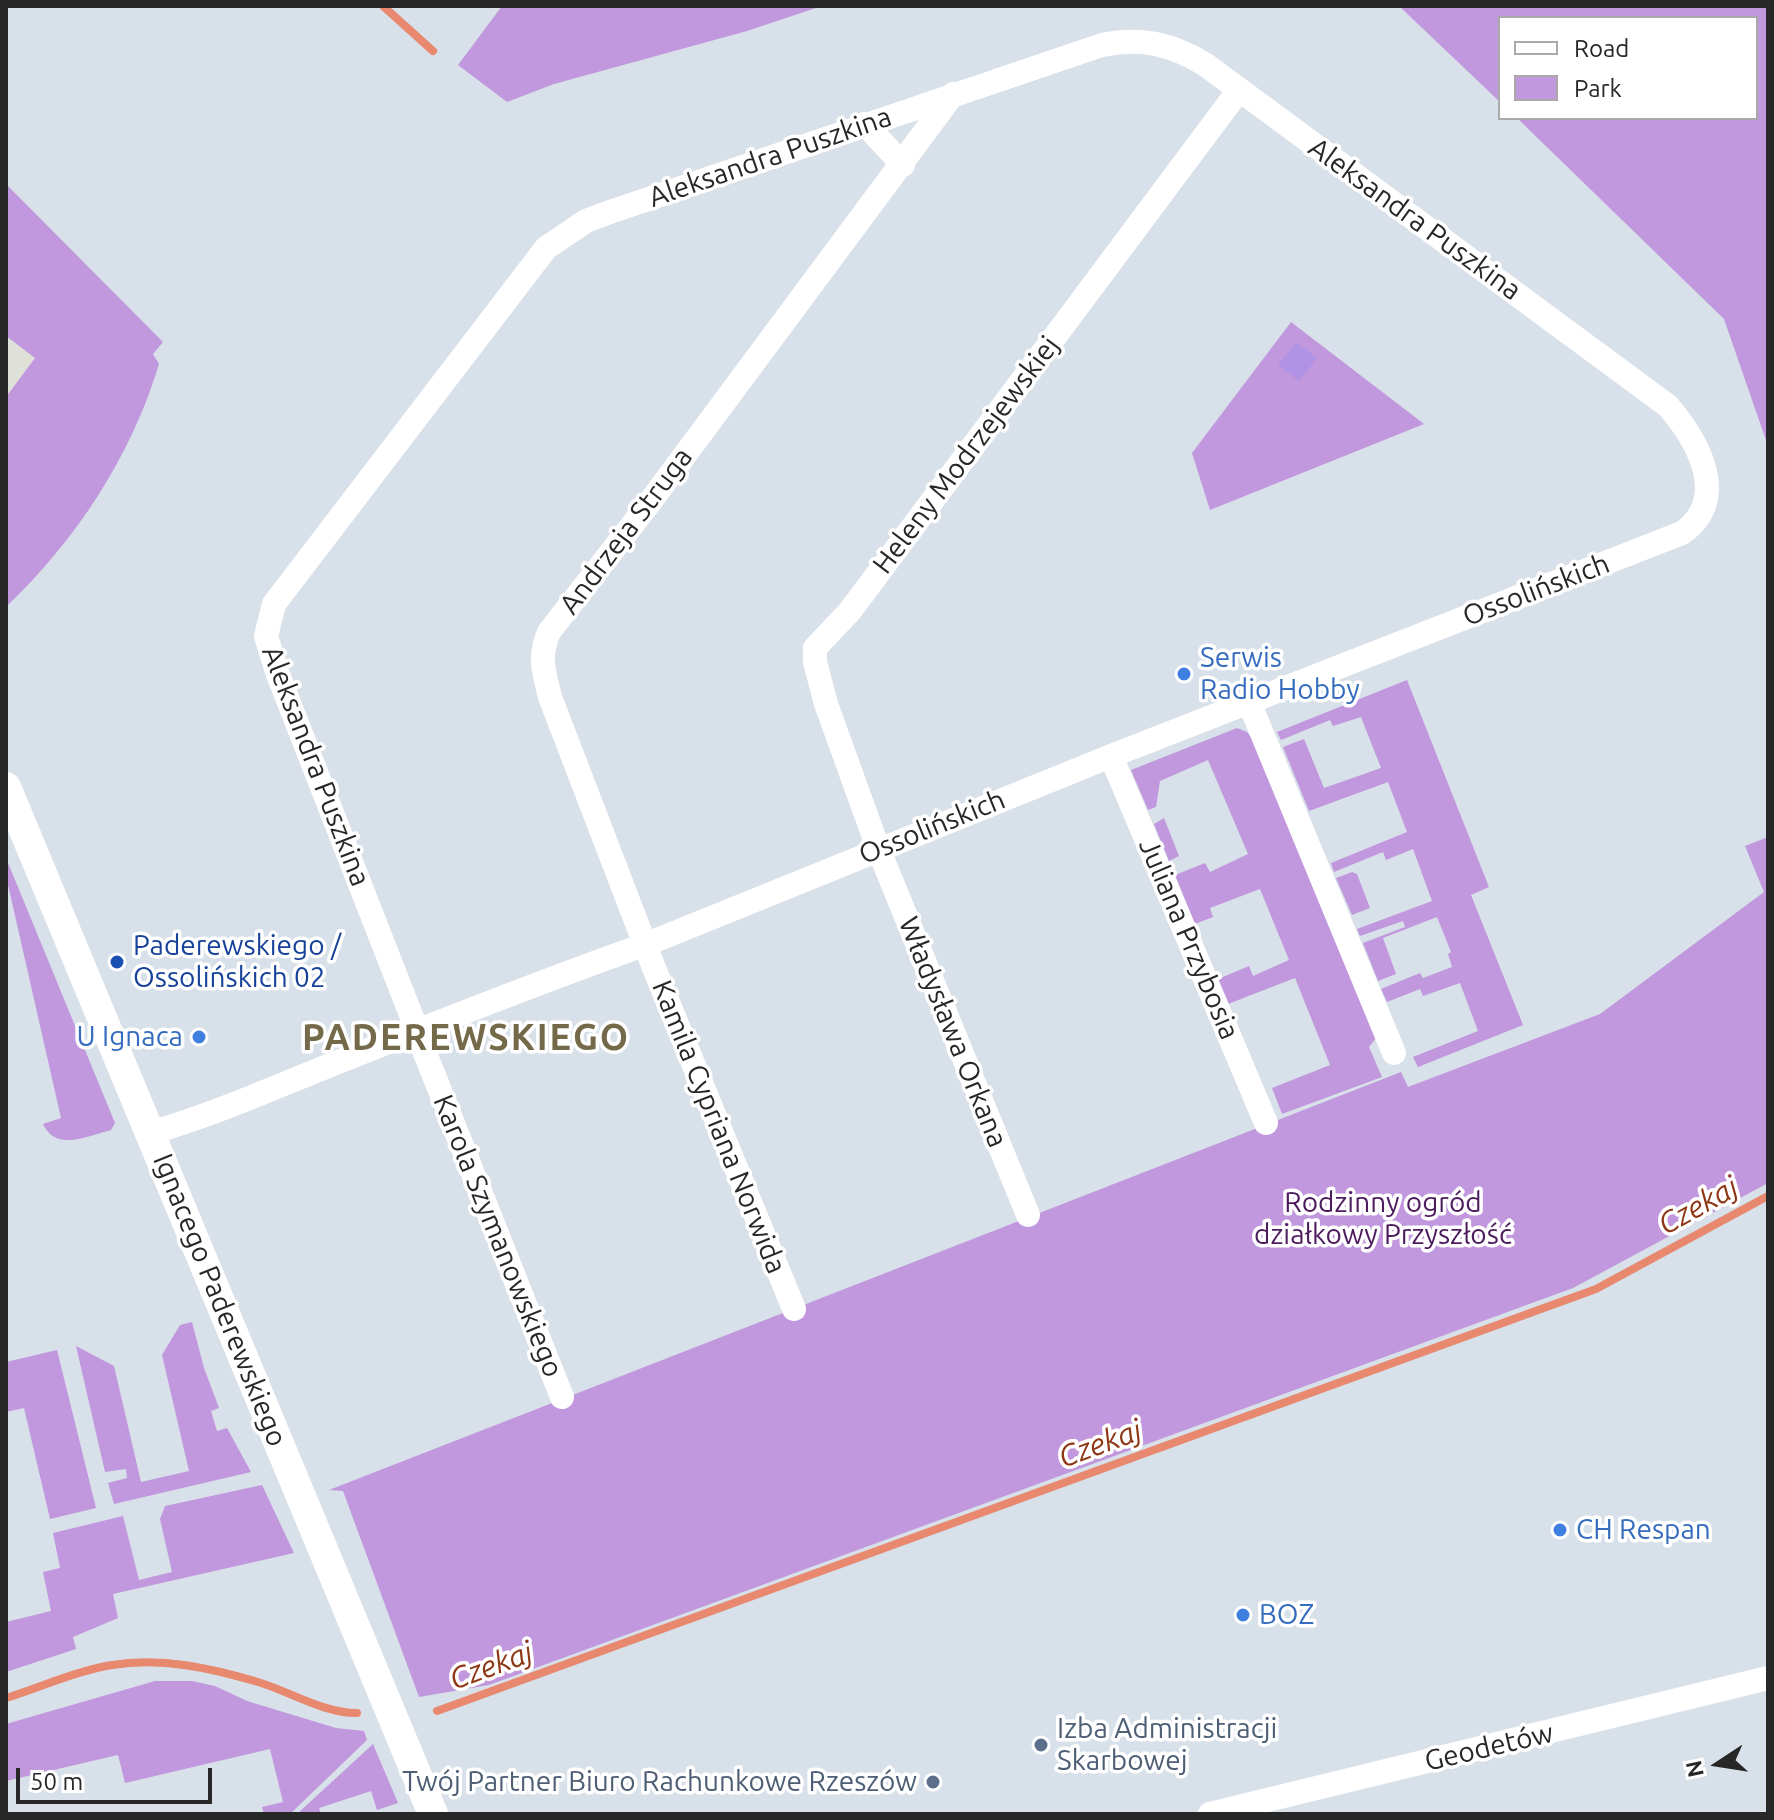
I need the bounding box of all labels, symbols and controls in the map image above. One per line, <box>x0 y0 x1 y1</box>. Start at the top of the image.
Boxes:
legend <box>1498 16 1758 120</box>
text: Road <box>1574 35 1629 62</box>
text: Park <box>1574 75 1622 102</box>
street label: Aleksandra Puszkina <box>644 100 896 214</box>
street label: Aleksandra Puszkina <box>1302 131 1528 307</box>
street label: Heleny Modrzejewskiej <box>866 330 1066 580</box>
street label: Andrzeja Struga <box>553 441 699 621</box>
street label: Ossolińskich <box>1458 547 1614 633</box>
street label: Aleksandra Puszkina <box>255 641 377 891</box>
place label: Serwis Radio Hobby <box>1200 641 1360 707</box>
marker: Serwis Radio Hobby <box>1175 665 1193 683</box>
street label: Ossolińskich <box>854 782 1010 872</box>
street label: Juliana Przybosia <box>1132 833 1246 1045</box>
street label: Władysława Orkana <box>891 912 1015 1152</box>
place label: Paderewskiego / Ossolińskich 02 <box>133 929 341 995</box>
marker: Paderewskiego / Ossolińskich 02 <box>108 953 126 971</box>
street label: Kamila Cypriana Norwida <box>645 976 793 1278</box>
district label: PADEREWSKIEGO <box>302 1016 630 1060</box>
place label: U Ignaca <box>76 1020 183 1054</box>
marker: U Ignaca <box>190 1028 208 1046</box>
street label: Karola Szymanowskiego <box>426 1090 570 1382</box>
street label: Ignacego Paderewskiego <box>146 1149 294 1451</box>
water label: Czekaj <box>1652 1169 1744 1243</box>
park label: Rodzinny ogród działkowy Przyszłość <box>1254 1186 1512 1252</box>
water label: Czekaj <box>1054 1412 1146 1476</box>
place label: CH Respan <box>1576 1513 1711 1547</box>
marker: CH Respan <box>1551 1521 1569 1539</box>
place label: BOZ <box>1259 1598 1314 1632</box>
marker: BOZ <box>1234 1606 1252 1624</box>
water label: Czekaj <box>445 1634 537 1698</box>
place label: Izba Administracji Skarbowej <box>1057 1712 1277 1778</box>
street label: Geodetów <box>1421 1716 1557 1778</box>
north arrow <box>1678 1724 1758 1804</box>
marker: Izba Administracji Skarbowej <box>1032 1736 1050 1754</box>
scale bar <box>20 1752 216 1802</box>
text: N <box>1680 1758 1708 1780</box>
place label: Twój Partner Biuro Rachunkowe Rzeszów <box>402 1765 917 1799</box>
text: 50 m <box>30 1768 83 1795</box>
marker: Twój Partner Biuro Rachunkowe Rzeszów <box>924 1773 942 1791</box>

